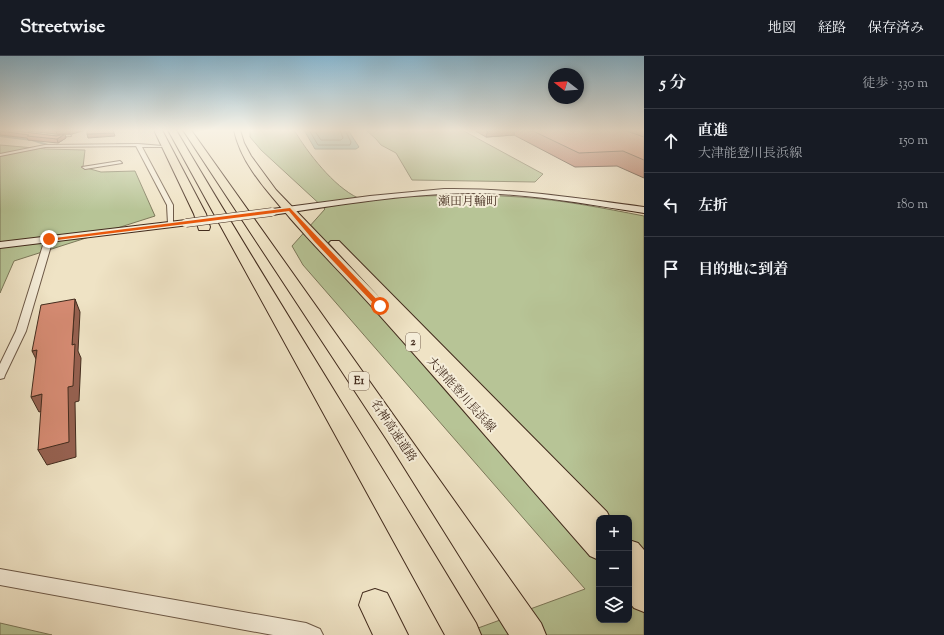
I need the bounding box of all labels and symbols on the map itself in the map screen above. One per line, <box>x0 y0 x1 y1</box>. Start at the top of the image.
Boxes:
north arrow <box>548 68 584 104</box>
district label: 瀬田月輪町 <box>438 193 498 211</box>
route end <box>40 230 58 248</box>
route start <box>371 297 389 315</box>
road number: 2 <box>406 333 420 351</box>
street label: 大津能登川長浜線 <box>422 353 500 437</box>
road number: E1 <box>349 372 369 390</box>
street label: 名神高速道路 <box>365 396 421 466</box>

